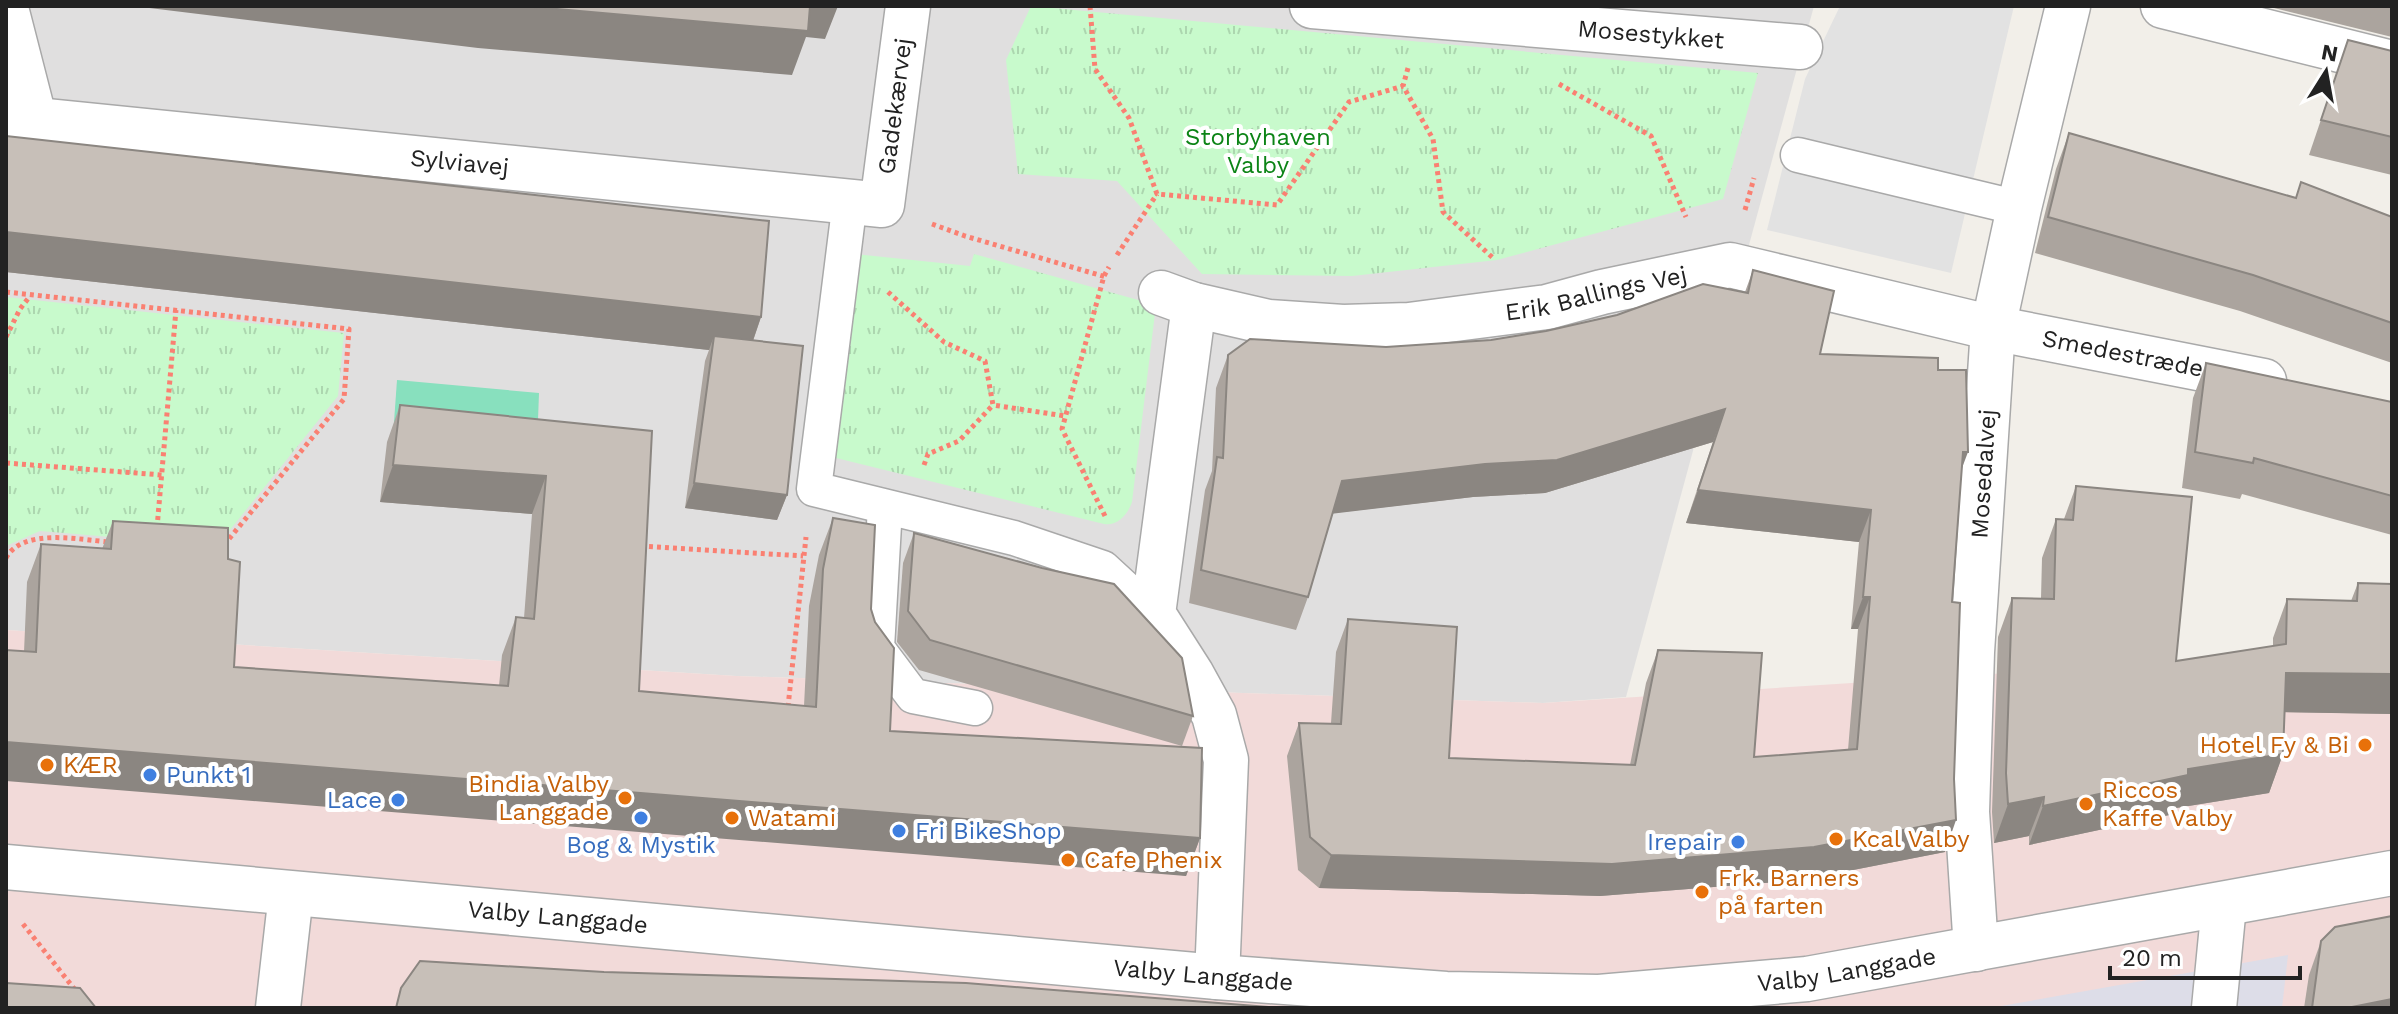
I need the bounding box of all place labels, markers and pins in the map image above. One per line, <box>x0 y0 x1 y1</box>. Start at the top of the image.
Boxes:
place label: Hotel Fy & Bi <box>2200 731 2349 759</box>
marker: Hotel Fy & Bi <box>2356 736 2374 754</box>
place label: KÆR <box>63 751 118 779</box>
marker: KÆR <box>38 756 56 774</box>
place label: Punkt 1 <box>166 761 251 789</box>
marker: Punkt 1 <box>141 766 159 784</box>
place label: Bindia Valby Langgade <box>468 770 610 826</box>
place label: Riccos Kaffe Valby <box>2102 776 2233 832</box>
place label: Lace <box>327 786 382 814</box>
marker: Bindia Valby Langgade <box>616 789 634 807</box>
marker: Lace <box>389 791 407 809</box>
marker: Riccos Kaffe Valby <box>2077 795 2095 813</box>
place label: Watami <box>748 804 836 832</box>
marker: Bog & Mystik <box>632 809 650 827</box>
marker: Watami <box>723 809 741 827</box>
place label: Fri BikeShop <box>915 817 1062 845</box>
marker: Fri BikeShop <box>890 822 908 840</box>
place label: Kcal Valby <box>1852 825 1970 853</box>
place label: Irepair <box>1647 828 1722 856</box>
marker: Kcal Valby <box>1827 830 1845 848</box>
place label: Bog & Mystik <box>566 831 716 859</box>
marker: Irepair <box>1729 833 1747 851</box>
place label: Cafe Phenix <box>1084 846 1222 874</box>
marker: Cafe Phenix <box>1059 851 1077 869</box>
place label: Frk. Barners på farten <box>1718 864 1859 920</box>
marker: Frk. Barners på farten <box>1693 883 1711 901</box>

